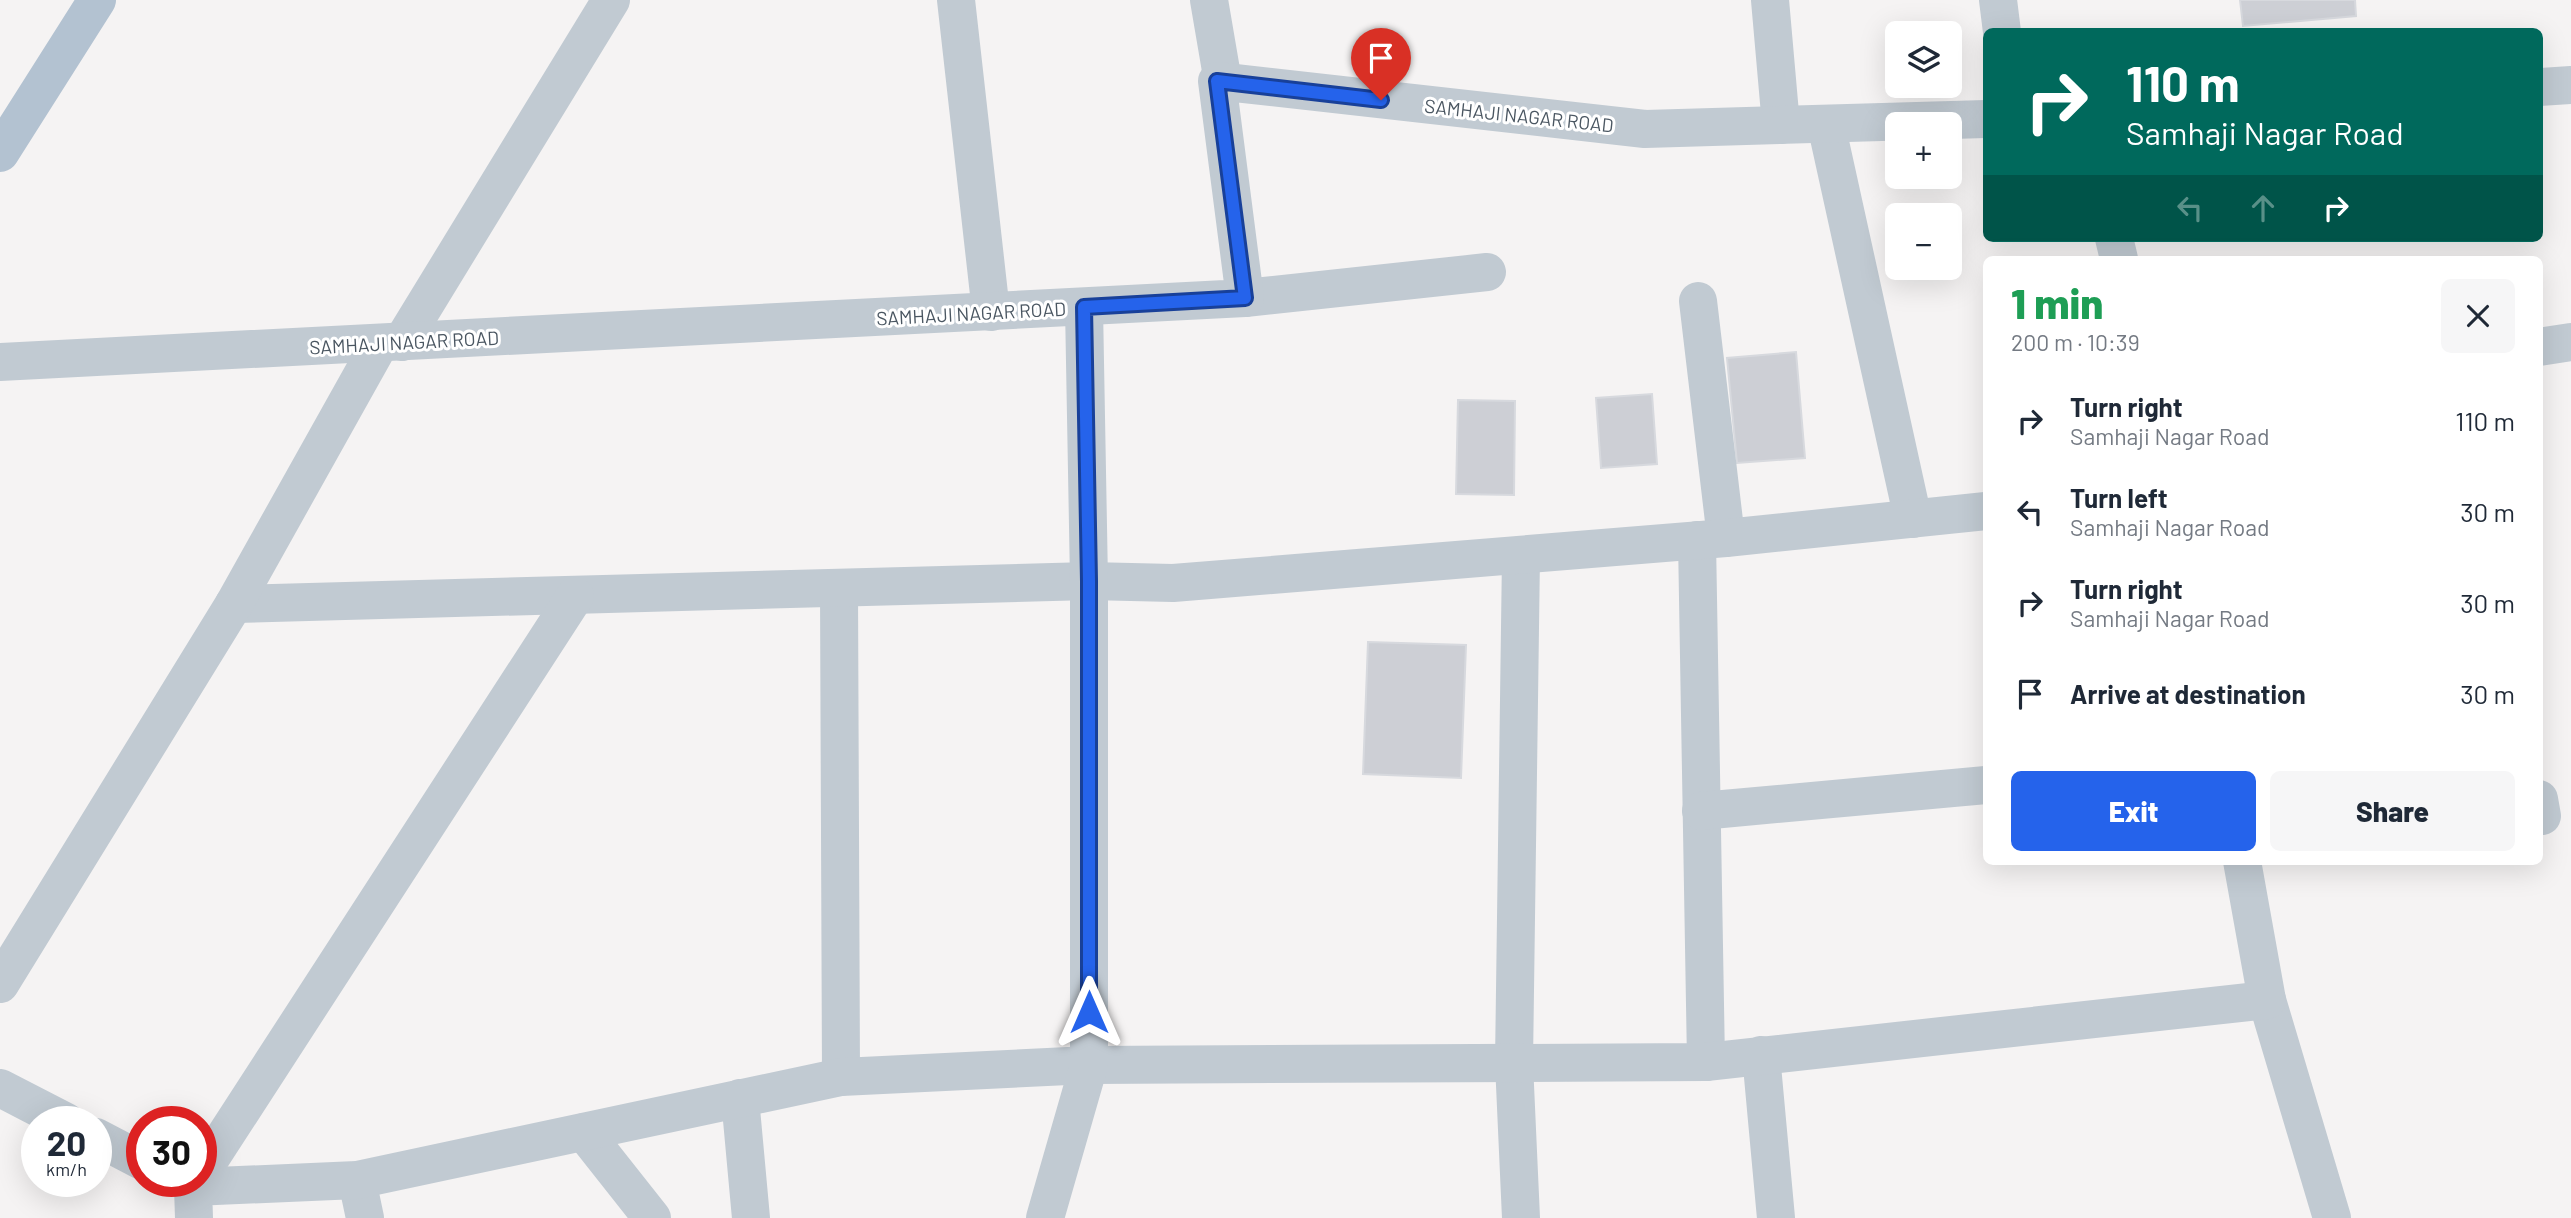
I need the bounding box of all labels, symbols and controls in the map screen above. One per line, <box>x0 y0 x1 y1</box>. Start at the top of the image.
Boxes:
map controls <box>1885 21 1962 280</box>
button: layers <box>1885 21 1962 98</box>
pin <box>1351 28 1411 100</box>
icon: arrive <box>1362 39 1400 77</box>
text: 110 m <box>2126 53 2240 112</box>
icon: right <box>2011 56 2102 147</box>
street label: SAMHAJI NAGAR ROAD <box>1423 94 1615 136</box>
button: + <box>1885 112 1962 189</box>
text: Samhaji Nagar Road <box>2126 113 2404 151</box>
icon: left <box>2171 189 2209 227</box>
icon: ahead <box>2244 189 2282 227</box>
icon: right <box>2317 189 2355 227</box>
button: − <box>1885 203 1962 280</box>
text: 1 min <box>2011 277 2103 327</box>
button: close <box>2441 279 2515 353</box>
street label: SAMHAJI NAGAR ROAD <box>876 297 1066 329</box>
street label: SAMHAJI NAGAR ROAD <box>309 326 499 358</box>
text: 200 m · 10:39 <box>2011 328 2140 356</box>
text: Turn right <box>2070 391 2183 422</box>
icon: right <box>2011 402 2049 440</box>
text: 110 m <box>2455 405 2515 436</box>
text: Samhaji Nagar Road <box>2070 422 2270 450</box>
text: Turn left <box>2070 482 2168 513</box>
icon: left <box>2011 493 2049 531</box>
text: 30 m <box>2460 496 2515 527</box>
text: Samhaji Nagar Road <box>2070 513 2270 541</box>
text: Turn right <box>2070 573 2183 604</box>
icon: right <box>2011 584 2049 622</box>
text: 30 m <box>2460 587 2515 618</box>
text: Samhaji Nagar Road <box>2070 604 2270 632</box>
icon: arrive <box>2011 675 2049 713</box>
text: Arrive at destination <box>2070 678 2306 709</box>
text: 30 m <box>2460 678 2515 709</box>
button: Exit <box>2011 771 2256 851</box>
button: Share <box>2270 771 2515 851</box>
position arrow <box>1052 975 1126 1049</box>
speed limit sign: 30 <box>126 1106 217 1197</box>
text: 20 <box>47 1121 86 1163</box>
text: km/h <box>46 1158 87 1180</box>

